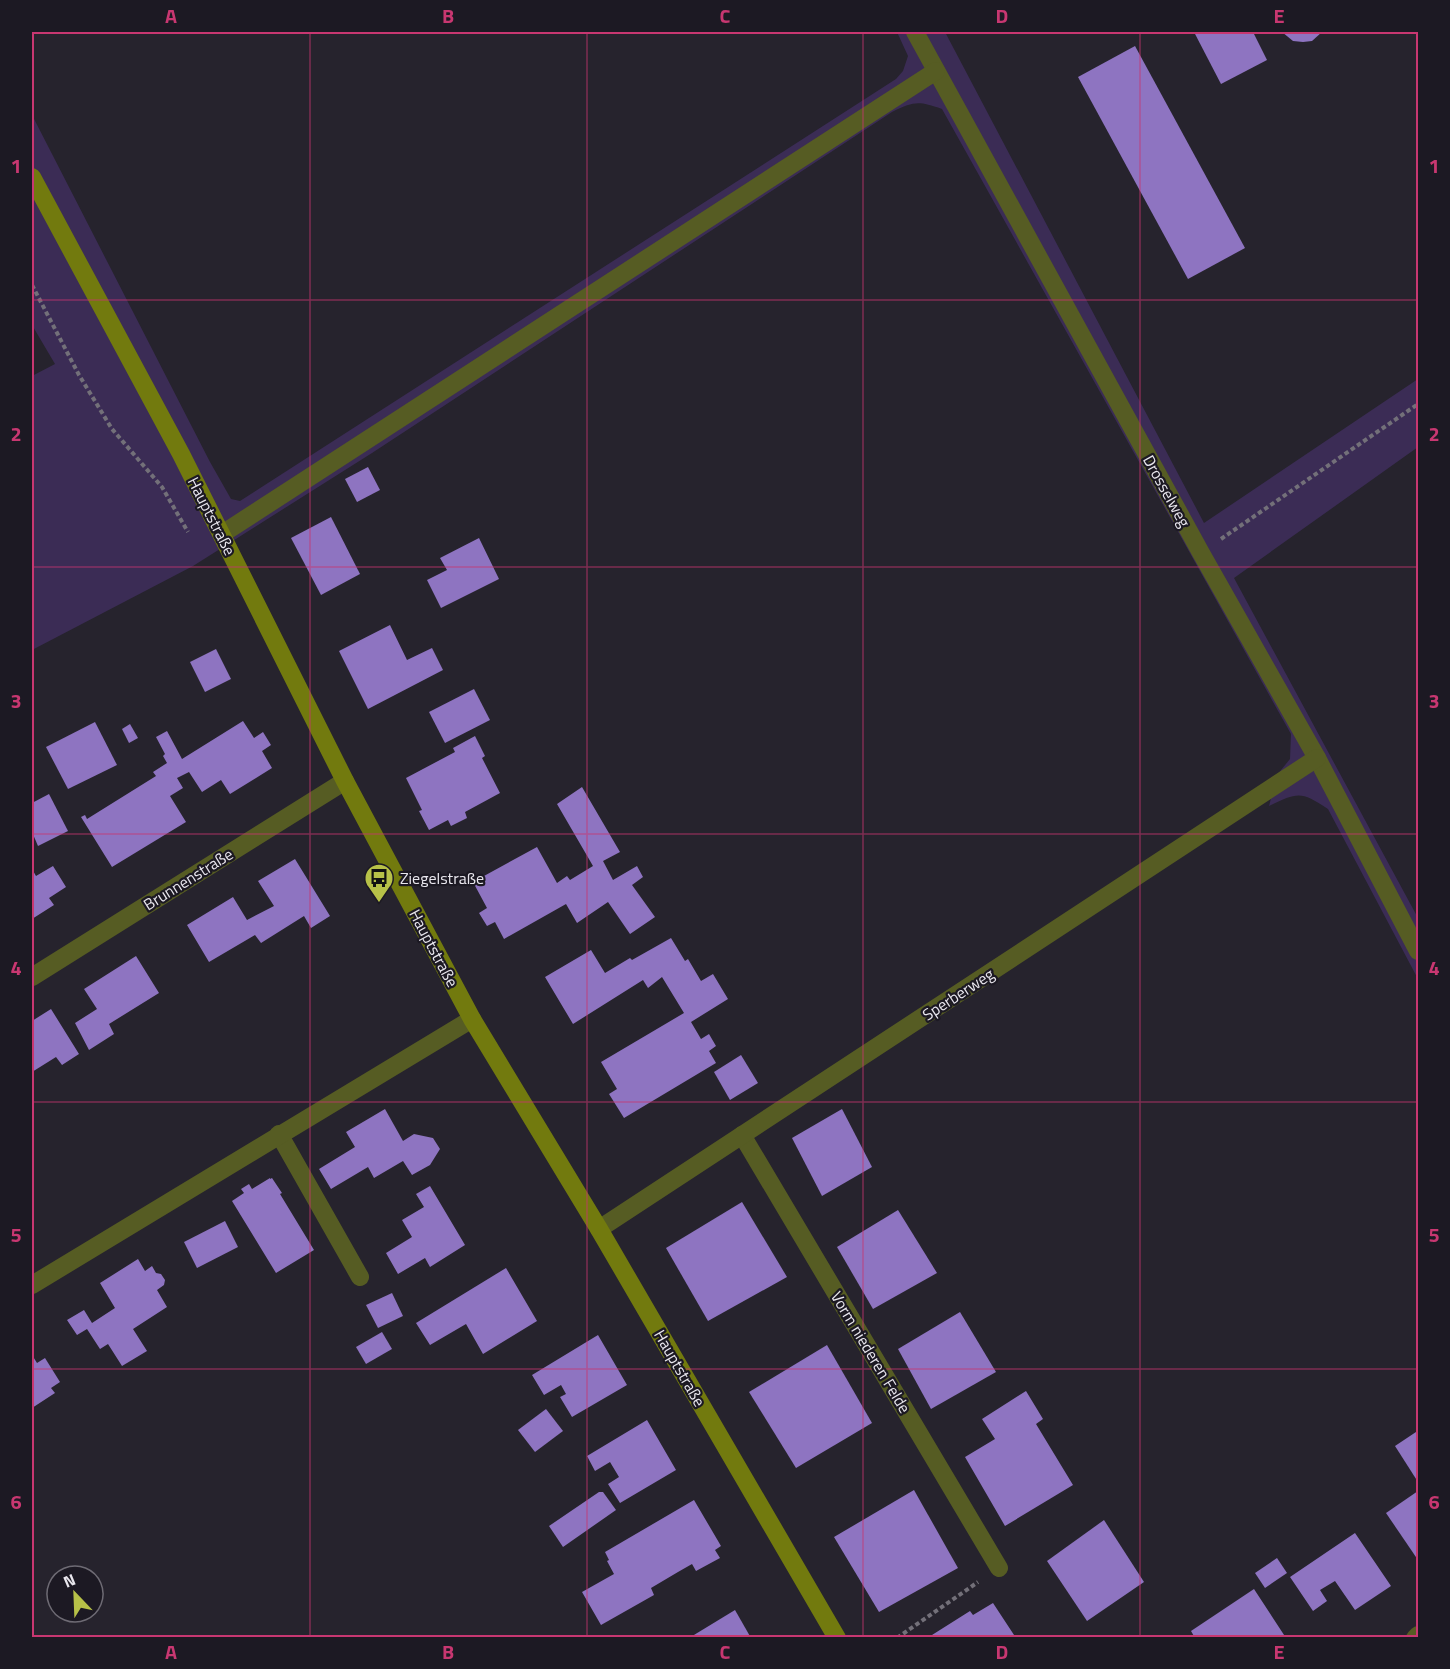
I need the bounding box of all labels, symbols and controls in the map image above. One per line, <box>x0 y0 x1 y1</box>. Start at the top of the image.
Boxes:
text: A <box>165 0 177 31</box>
text: B <box>442 0 454 31</box>
text: C <box>720 0 731 31</box>
text: D <box>996 0 1008 31</box>
text: E <box>1273 0 1285 31</box>
text: 1 <box>10 150 22 181</box>
text: 1 <box>1428 150 1440 181</box>
text: 2 <box>10 418 22 449</box>
text: 2 <box>1428 418 1440 449</box>
street label: Drosselweg <box>1137 451 1197 531</box>
street label: Hauptstraße <box>182 473 242 559</box>
text: 3 <box>10 685 22 716</box>
text: 3 <box>1428 685 1440 716</box>
street label: Brunnenstraße <box>139 842 237 916</box>
bus stop icon: Ziegelstraße <box>363 862 395 904</box>
place label: Ziegelstraße <box>400 866 484 890</box>
street label: Hauptstraße <box>403 905 465 991</box>
text: 4 <box>10 952 22 983</box>
text: 4 <box>1428 952 1440 983</box>
street label: Sperberweg <box>917 962 999 1026</box>
text: 5 <box>10 1219 22 1250</box>
text: 5 <box>1428 1219 1440 1250</box>
street label: Vorm niederen Felde <box>825 1286 917 1418</box>
street label: Hauptstraße <box>648 1325 712 1411</box>
text: 6 <box>10 1486 22 1517</box>
text: 6 <box>1428 1486 1440 1517</box>
north arrow <box>45 1564 105 1624</box>
text: N <box>59 1567 79 1593</box>
text: A <box>165 1636 177 1667</box>
text: B <box>442 1636 454 1667</box>
text: C <box>720 1636 731 1667</box>
text: D <box>996 1636 1008 1667</box>
text: E <box>1273 1636 1285 1667</box>

